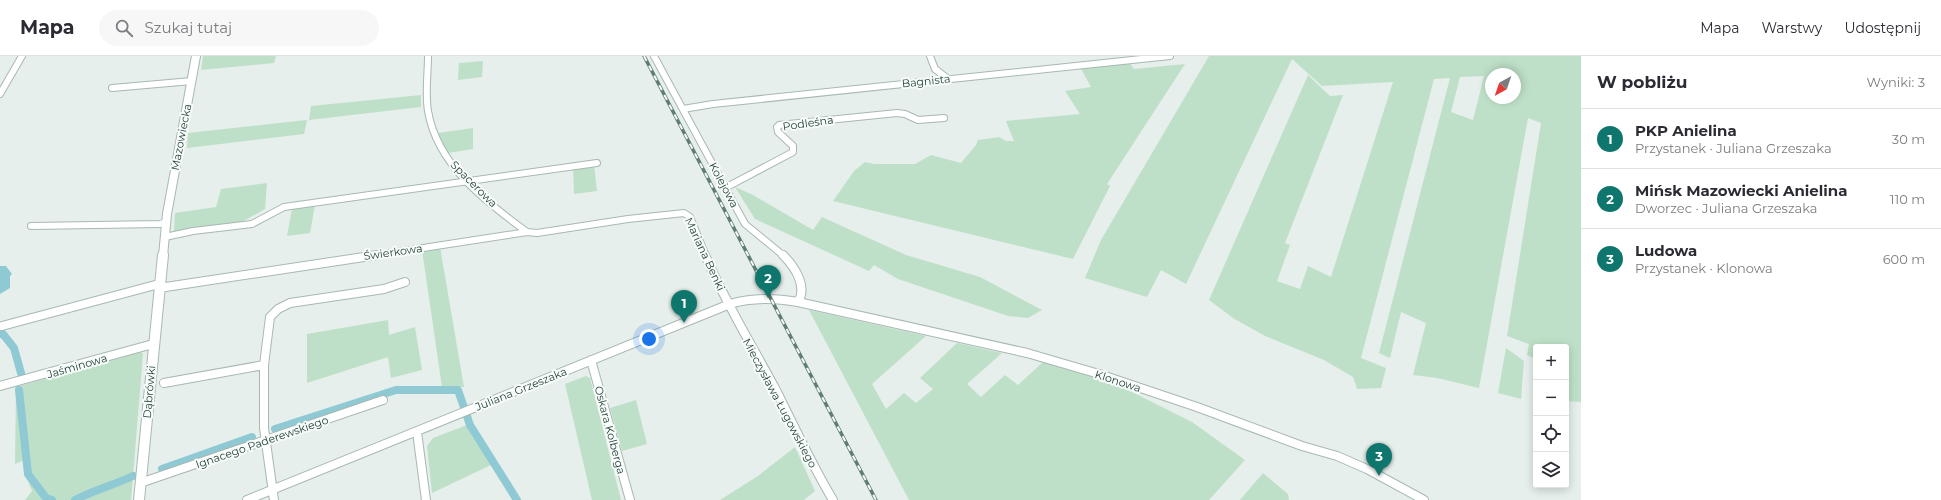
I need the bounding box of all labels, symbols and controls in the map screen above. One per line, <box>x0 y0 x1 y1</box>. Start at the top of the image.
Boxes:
search box <box>99 10 379 46</box>
text: Mapa <box>20 16 75 39</box>
icon: search <box>113 17 135 39</box>
text: Szukaj tutaj <box>145 18 232 37</box>
text: Mapa <box>1700 19 1740 37</box>
text: Warstwy <box>1762 19 1822 37</box>
text: Udostępnij <box>1844 19 1921 37</box>
north arrow <box>1485 68 1521 104</box>
street label: Bagnista <box>901 71 951 91</box>
text: W pobliżu <box>1597 72 1687 92</box>
text: Wyniki: 3 <box>1866 74 1925 90</box>
street label: Mazowiecka <box>168 102 194 172</box>
street label: Podleśna <box>782 113 834 133</box>
text: PKP Anielina <box>1635 121 1737 140</box>
text: 1 <box>1607 131 1613 147</box>
text: 30 m <box>1892 131 1925 147</box>
text: Przystanek · Juliana Grzeszaka <box>1635 140 1832 156</box>
street label: Spacerowa <box>448 158 500 210</box>
street label: Kolejowa <box>706 160 742 210</box>
text: Mińsk Mazowiecki Anielina <box>1635 181 1847 200</box>
text: 2 <box>1606 191 1614 207</box>
text: 110 m <box>1890 191 1925 207</box>
text: Dworzec · Juliana Grzeszaka <box>1635 200 1818 216</box>
street label: Mariana Benki <box>682 215 728 293</box>
street label: Świerkowa <box>363 241 423 263</box>
text: Ludowa <box>1635 241 1697 260</box>
text: 3 <box>1606 251 1614 267</box>
text: 600 m <box>1883 251 1925 267</box>
text: Przystanek · Klonowa <box>1635 260 1773 276</box>
pin: 2 <box>755 265 781 298</box>
pin: 1 <box>671 290 697 323</box>
your location <box>639 329 659 349</box>
street label: Mieczysława Ługowskiego <box>740 336 820 470</box>
map controls <box>1533 344 1569 488</box>
button: + <box>1533 344 1569 380</box>
street label: Jaśminowa <box>44 351 109 382</box>
street label: Juliana Grzeszaka <box>472 364 569 414</box>
street label: Dąbrówki <box>140 365 158 419</box>
street label: Klonowa <box>1093 367 1143 395</box>
button: − <box>1533 380 1569 416</box>
street label: Oskara Kolberga <box>592 384 628 476</box>
street label: Ignacego Paderewskiego <box>194 413 330 471</box>
button: locate <box>1533 416 1569 452</box>
pin: 3 <box>1366 443 1392 476</box>
button: layers <box>1533 452 1569 488</box>

